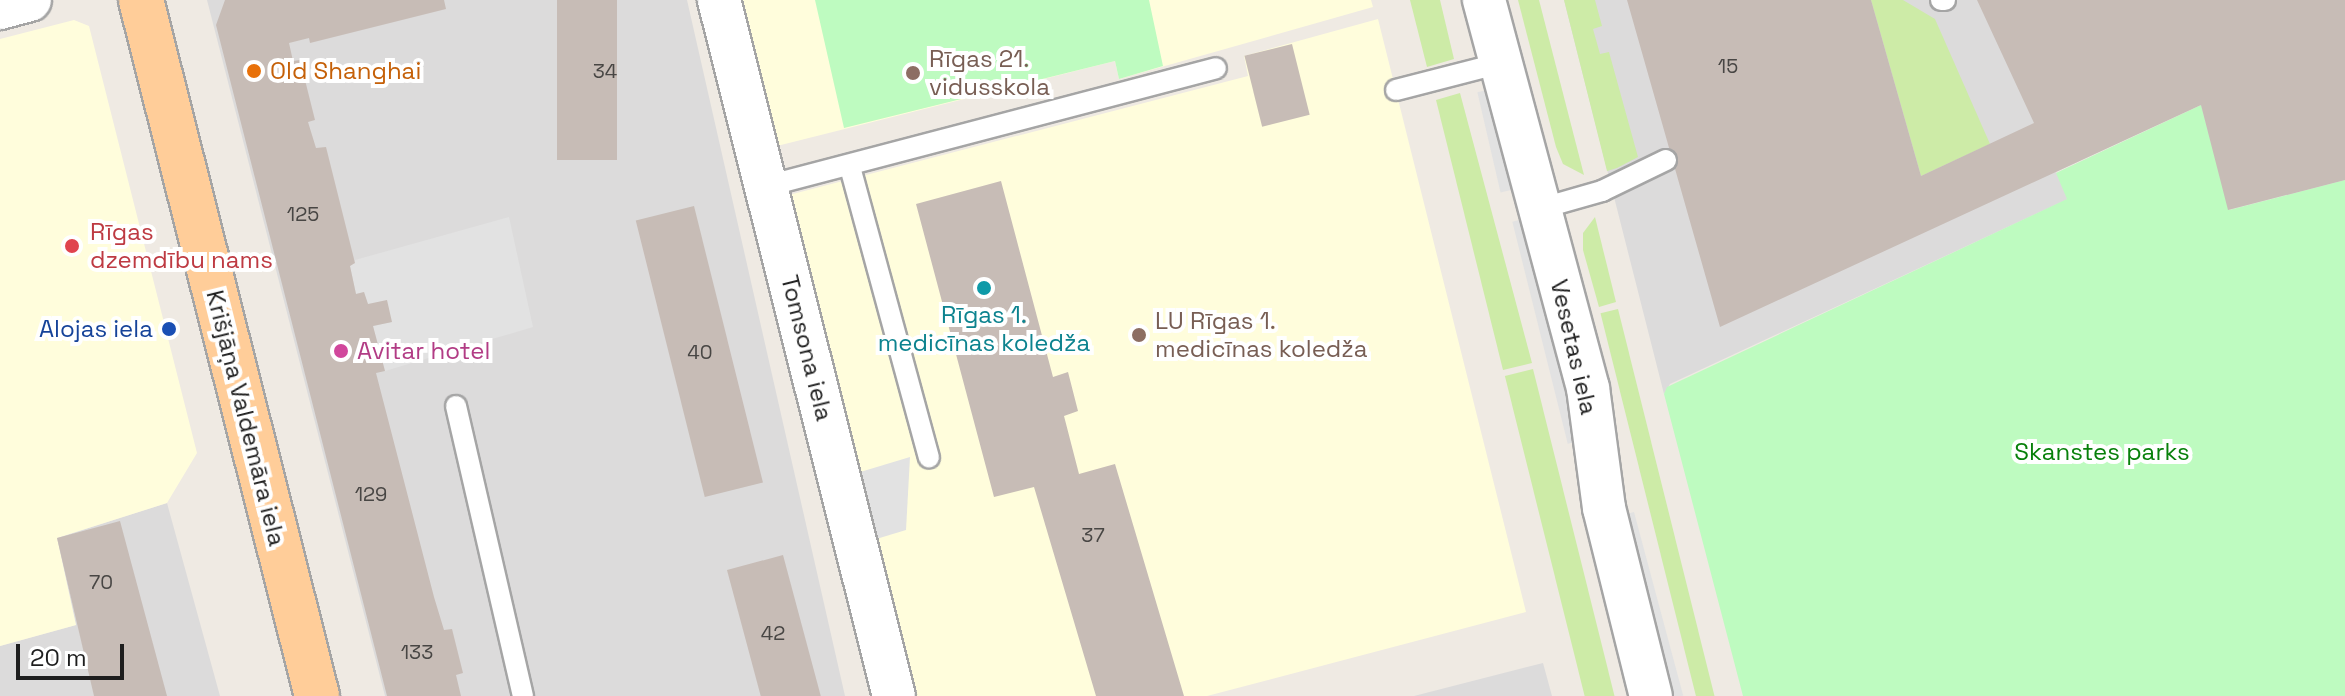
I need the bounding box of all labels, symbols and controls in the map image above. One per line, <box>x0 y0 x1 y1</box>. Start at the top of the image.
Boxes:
place label: Rīgas 21. vidusskola <box>929 45 1050 101</box>
house number: 15 <box>1718 54 1738 78</box>
place label: Old Shanghai <box>270 57 421 85</box>
house number: 34 <box>593 59 617 83</box>
marker: Old Shanghai <box>245 62 263 80</box>
marker: Rīgas 21. vidusskola <box>904 64 922 82</box>
house number: 125 <box>287 202 319 226</box>
place label: Rīgas dzemdību nams <box>90 218 273 274</box>
marker: Rīgas dzemdību nams <box>61 235 83 257</box>
street label: Tomsona iela <box>775 272 839 424</box>
street label: Vesetas iela <box>1544 277 1604 417</box>
marker: Rīgas 1. medicīnas koledža <box>975 279 993 297</box>
street label: Krišjāņa Valdemāra iela <box>200 287 292 549</box>
place label: Rīgas 1. medicīnas koledža <box>878 301 1090 357</box>
place label: LU Rīgas 1. medicīnas koledža <box>1155 307 1368 363</box>
place label: Alojas iela <box>39 315 153 343</box>
marker: Alojas iela <box>160 320 178 338</box>
marker: LU Rīgas 1. medicīnas koledža <box>1130 326 1148 344</box>
place label: Avitar hotel <box>357 337 490 365</box>
house number: 40 <box>687 340 713 364</box>
marker: Avitar hotel <box>332 342 350 360</box>
park label: Skanstes parks <box>2014 438 2190 466</box>
house number: 129 <box>355 482 387 506</box>
house number: 37 <box>1081 523 1105 547</box>
house number: 70 <box>89 570 113 594</box>
house number: 42 <box>761 621 785 645</box>
scale bar <box>20 628 128 678</box>
house number: 133 <box>401 640 433 664</box>
text: 20 m <box>30 642 87 673</box>

